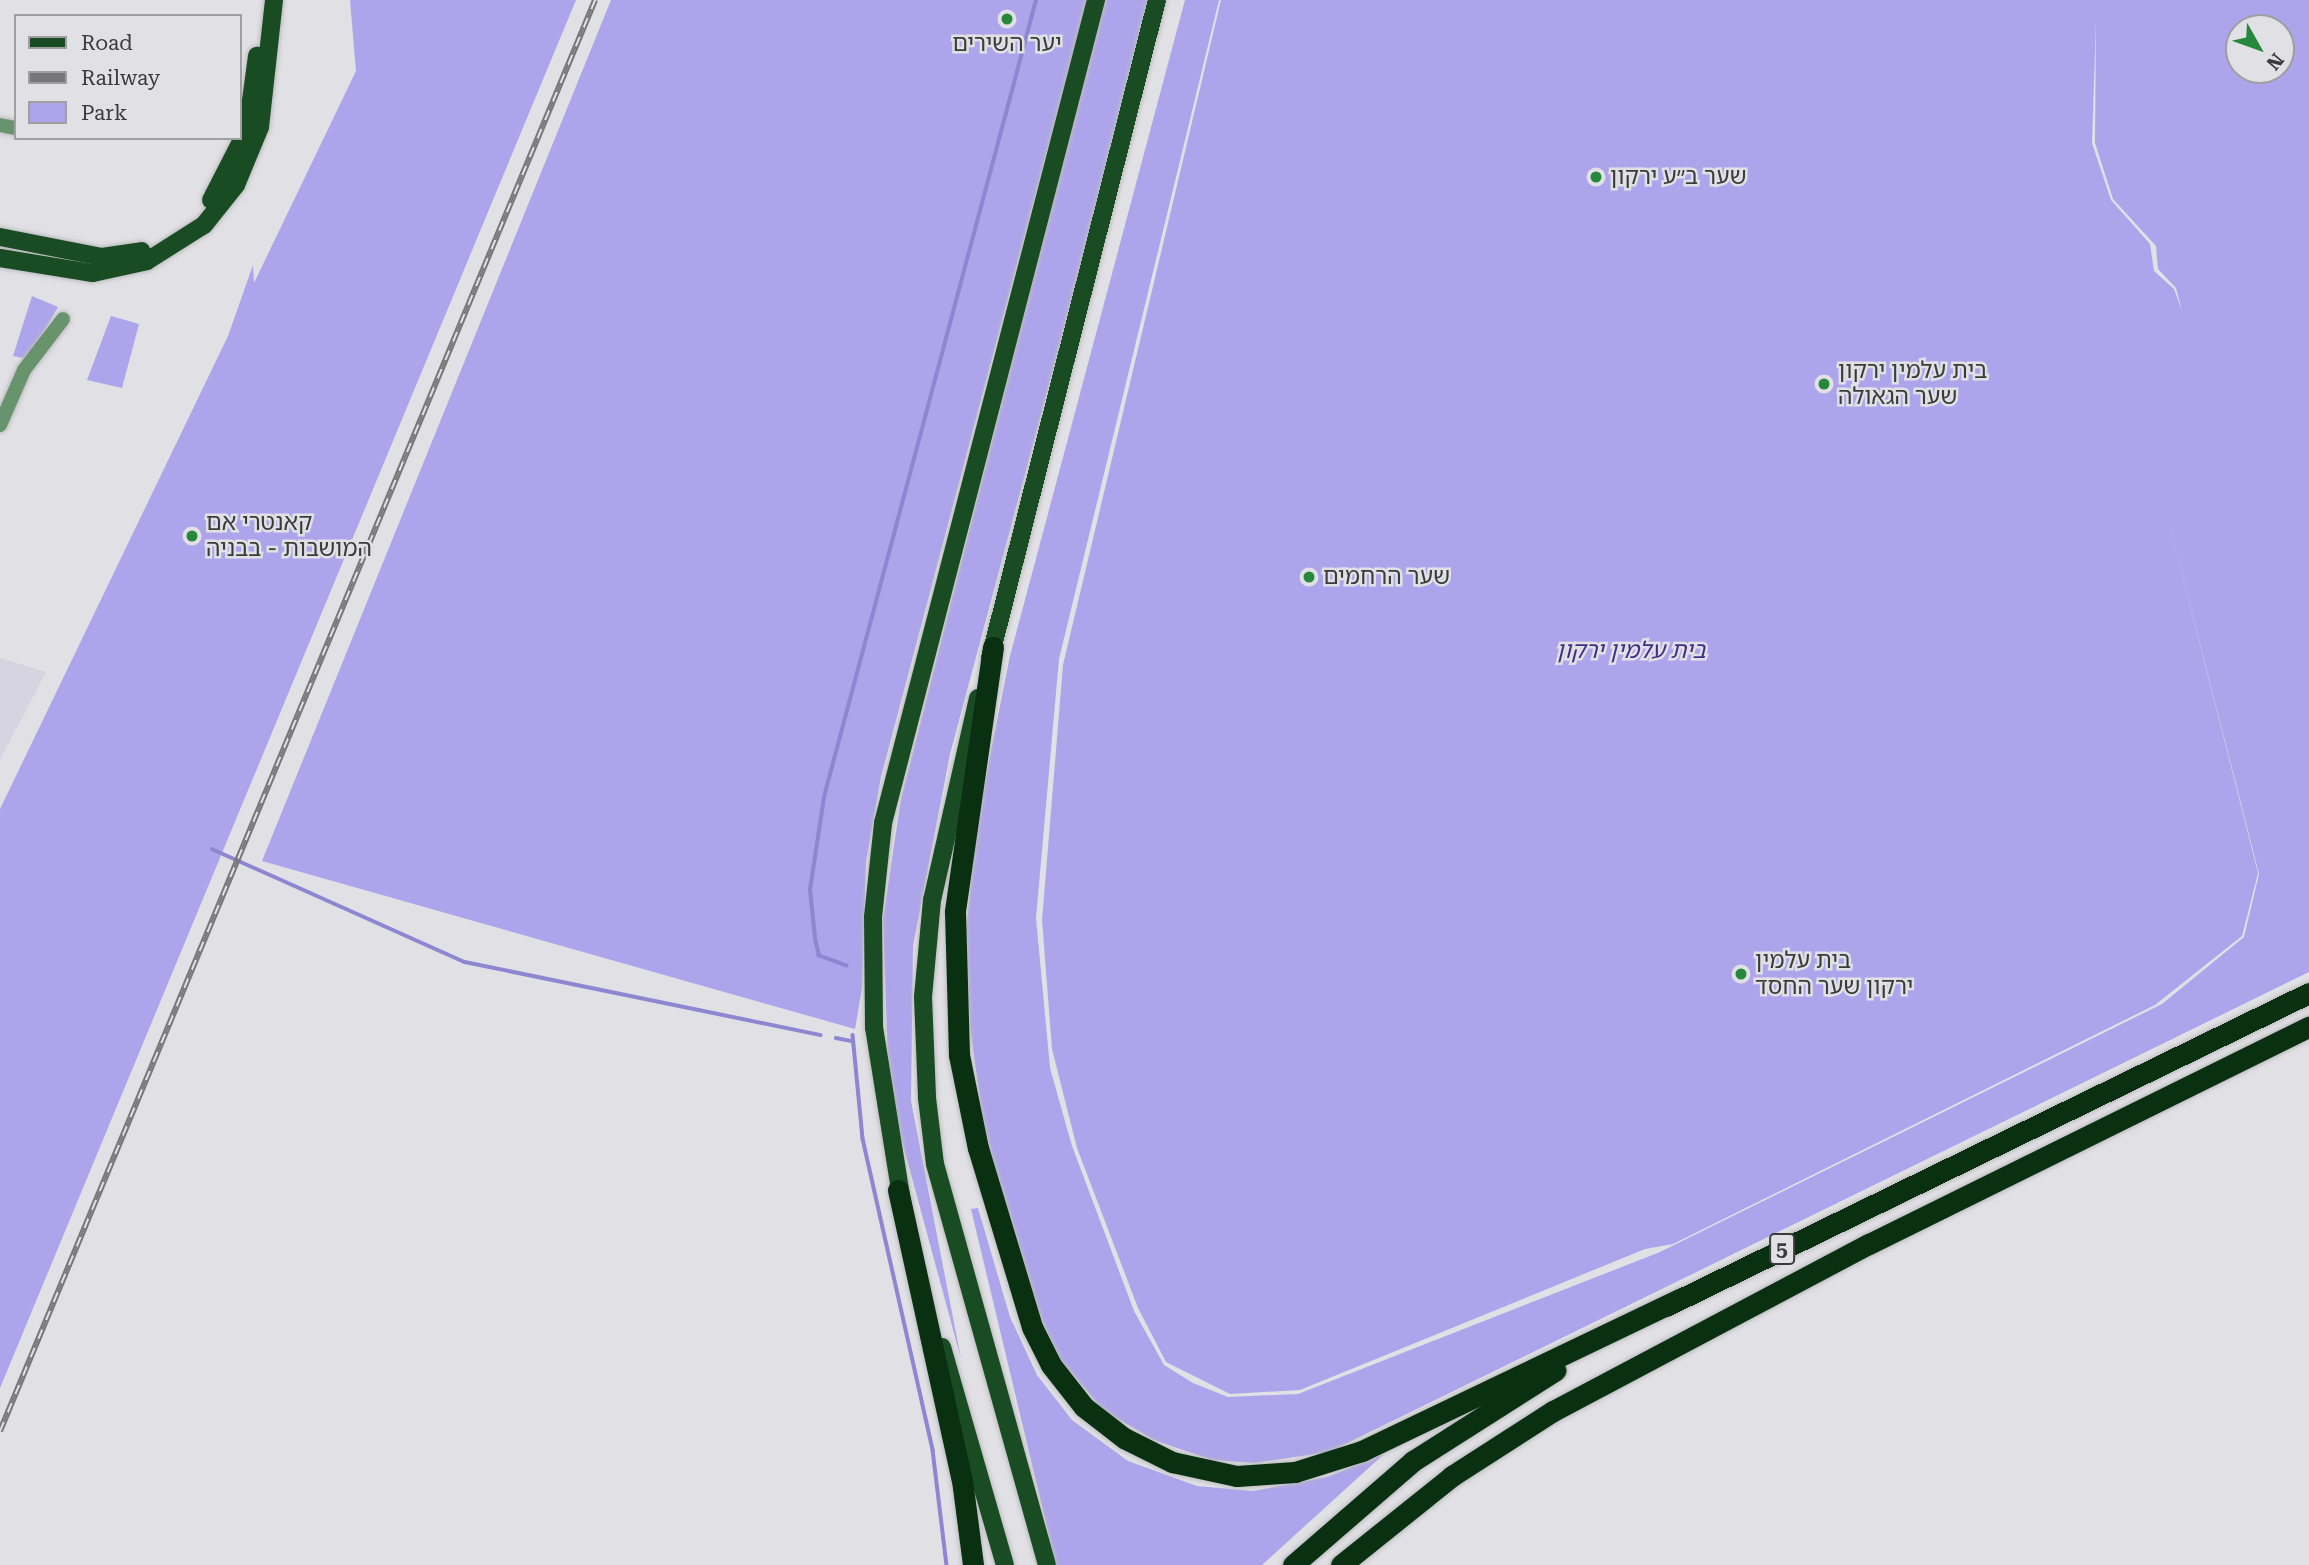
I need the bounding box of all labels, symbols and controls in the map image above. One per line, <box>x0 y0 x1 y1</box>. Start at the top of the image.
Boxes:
marker: יער השירים <box>999 11 1015 27</box>
legend <box>14 14 242 140</box>
north arrow <box>2225 14 2295 84</box>
place label: יער השירים <box>952 30 1062 58</box>
text: Road <box>81 31 133 55</box>
text: N <box>2261 49 2288 75</box>
text: Railway <box>81 66 160 90</box>
text: Park <box>81 101 127 125</box>
place label: שער ב״ע ירקון <box>1610 163 1747 191</box>
marker: שער ב״ע ירקון <box>1588 169 1604 185</box>
place label: בית עלמין ירקון שער הגאולה <box>1838 357 1987 411</box>
marker: בית עלמין ירקון שער הגאולה <box>1816 376 1832 392</box>
place label: קאנטרי אם המושבות - בבניה <box>206 509 372 563</box>
marker: קאנטרי אם המושבות - בבניה <box>184 528 200 544</box>
place label: שער הרחמים <box>1323 563 1450 591</box>
marker: שער הרחמים <box>1301 569 1317 585</box>
park label: בית עלמין ירקון <box>1556 637 1706 665</box>
place label: בית עלמין ירקון שער החסד <box>1755 947 1913 1001</box>
marker: בית עלמין ירקון שער החסד <box>1733 966 1749 982</box>
road number: 5 <box>1768 1232 1796 1266</box>

